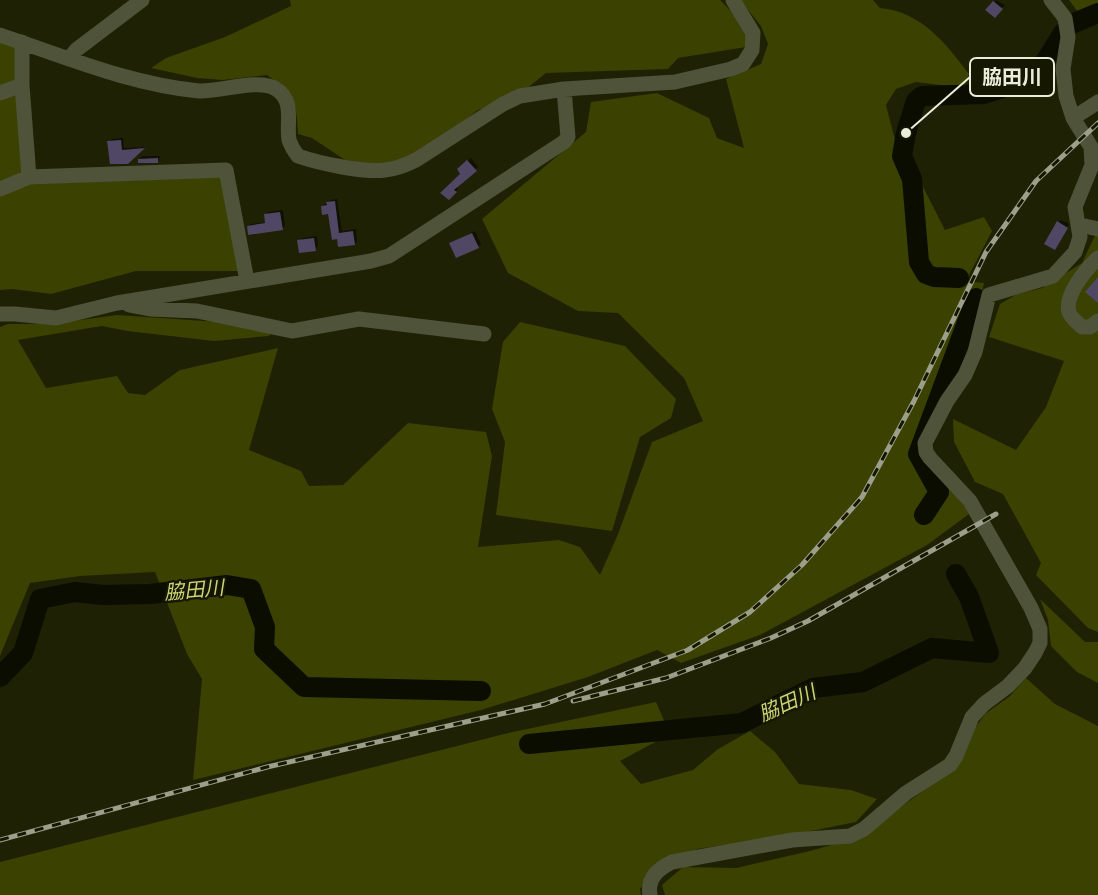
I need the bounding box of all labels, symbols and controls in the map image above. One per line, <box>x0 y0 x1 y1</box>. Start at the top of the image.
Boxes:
callout: 脇田川 <box>970 58 1054 96</box>
text: 脇田川 <box>982 65 1042 89</box>
water label: 脇田川 <box>163 575 227 605</box>
water label: 脇田川 <box>755 679 821 726</box>

